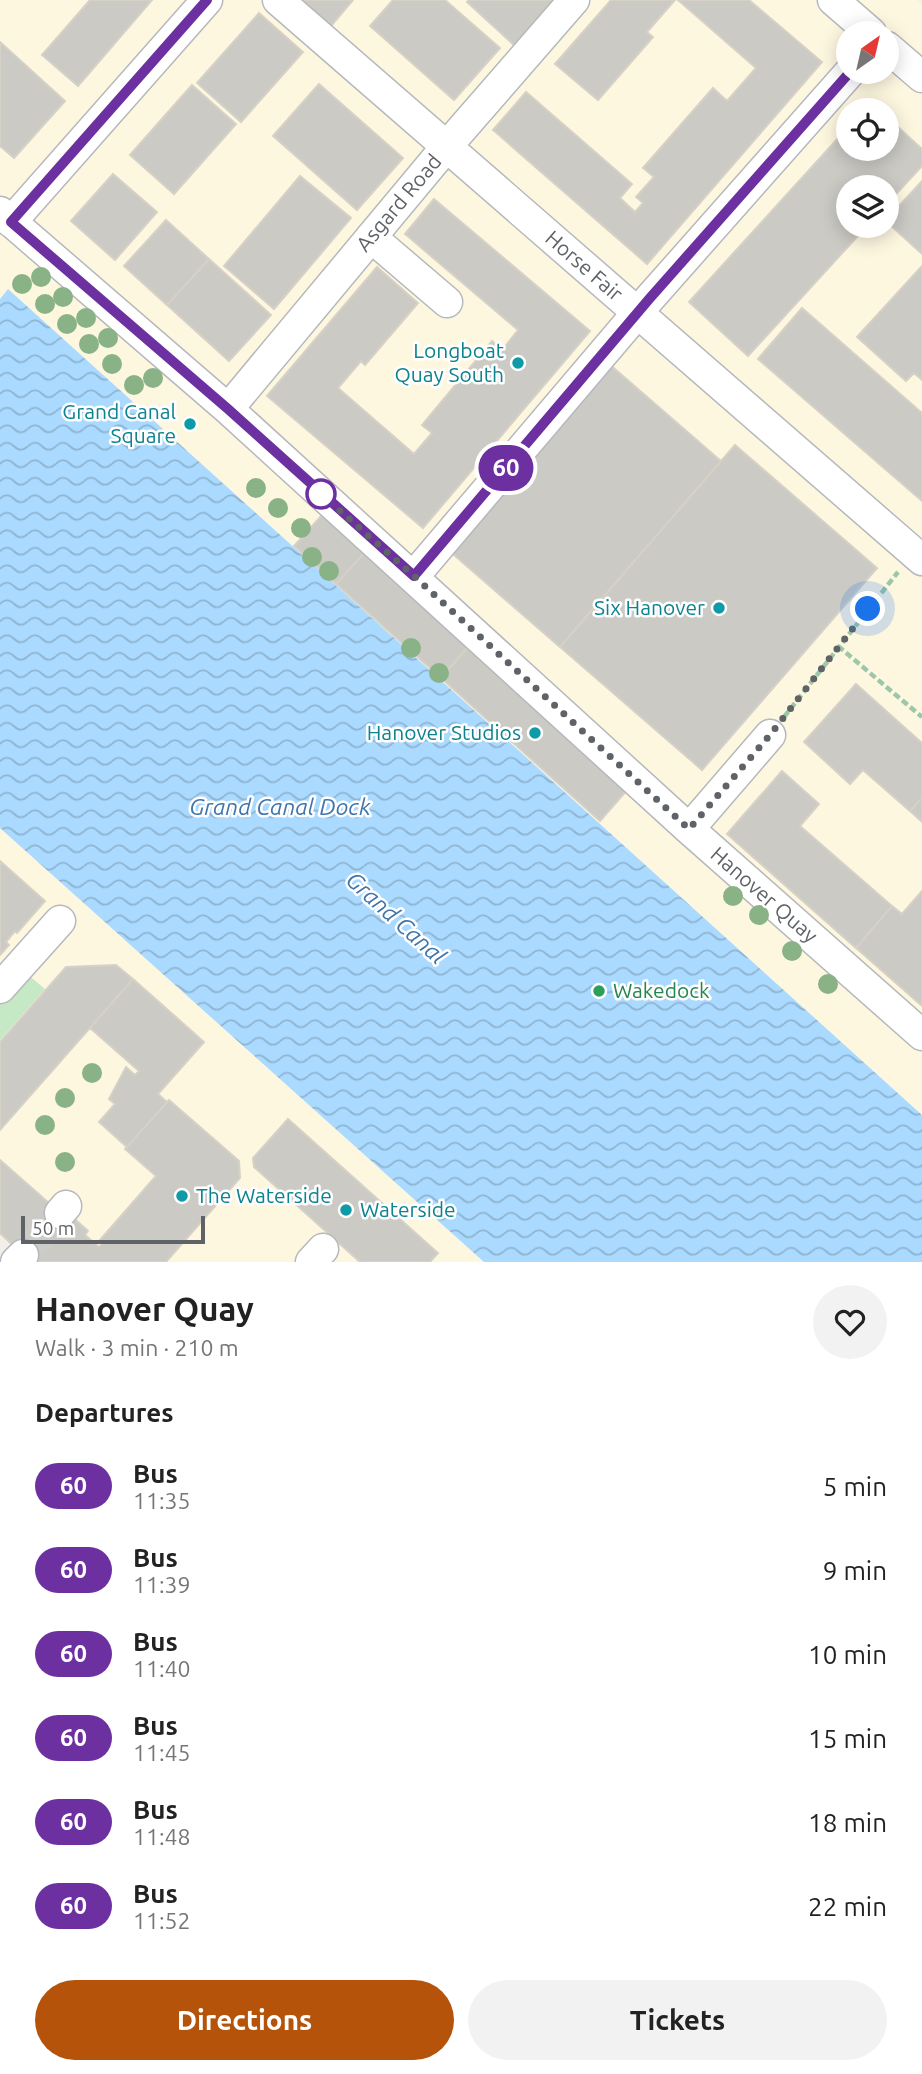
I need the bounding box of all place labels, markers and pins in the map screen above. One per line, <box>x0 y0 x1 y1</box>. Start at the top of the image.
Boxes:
place label: Longboat Quay South <box>394 338 504 386</box>
marker: Longboat Quay South <box>510 355 526 371</box>
place label: Grand Canal Square <box>62 399 176 447</box>
marker: Grand Canal Square <box>182 416 198 432</box>
unlabelled marker <box>306 479 336 509</box>
place label: Six Hanover <box>594 595 705 619</box>
marker: Six Hanover <box>711 600 727 616</box>
place label: Hanover Studios <box>367 720 521 744</box>
marker: Hanover Studios <box>527 725 543 741</box>
place label: Wakedock <box>613 978 710 1002</box>
marker: Wakedock <box>591 983 607 999</box>
place label: The Waterside <box>196 1183 332 1207</box>
marker: The Waterside <box>174 1188 190 1204</box>
place label: Waterside <box>360 1197 456 1221</box>
marker: Waterside <box>338 1202 354 1218</box>

